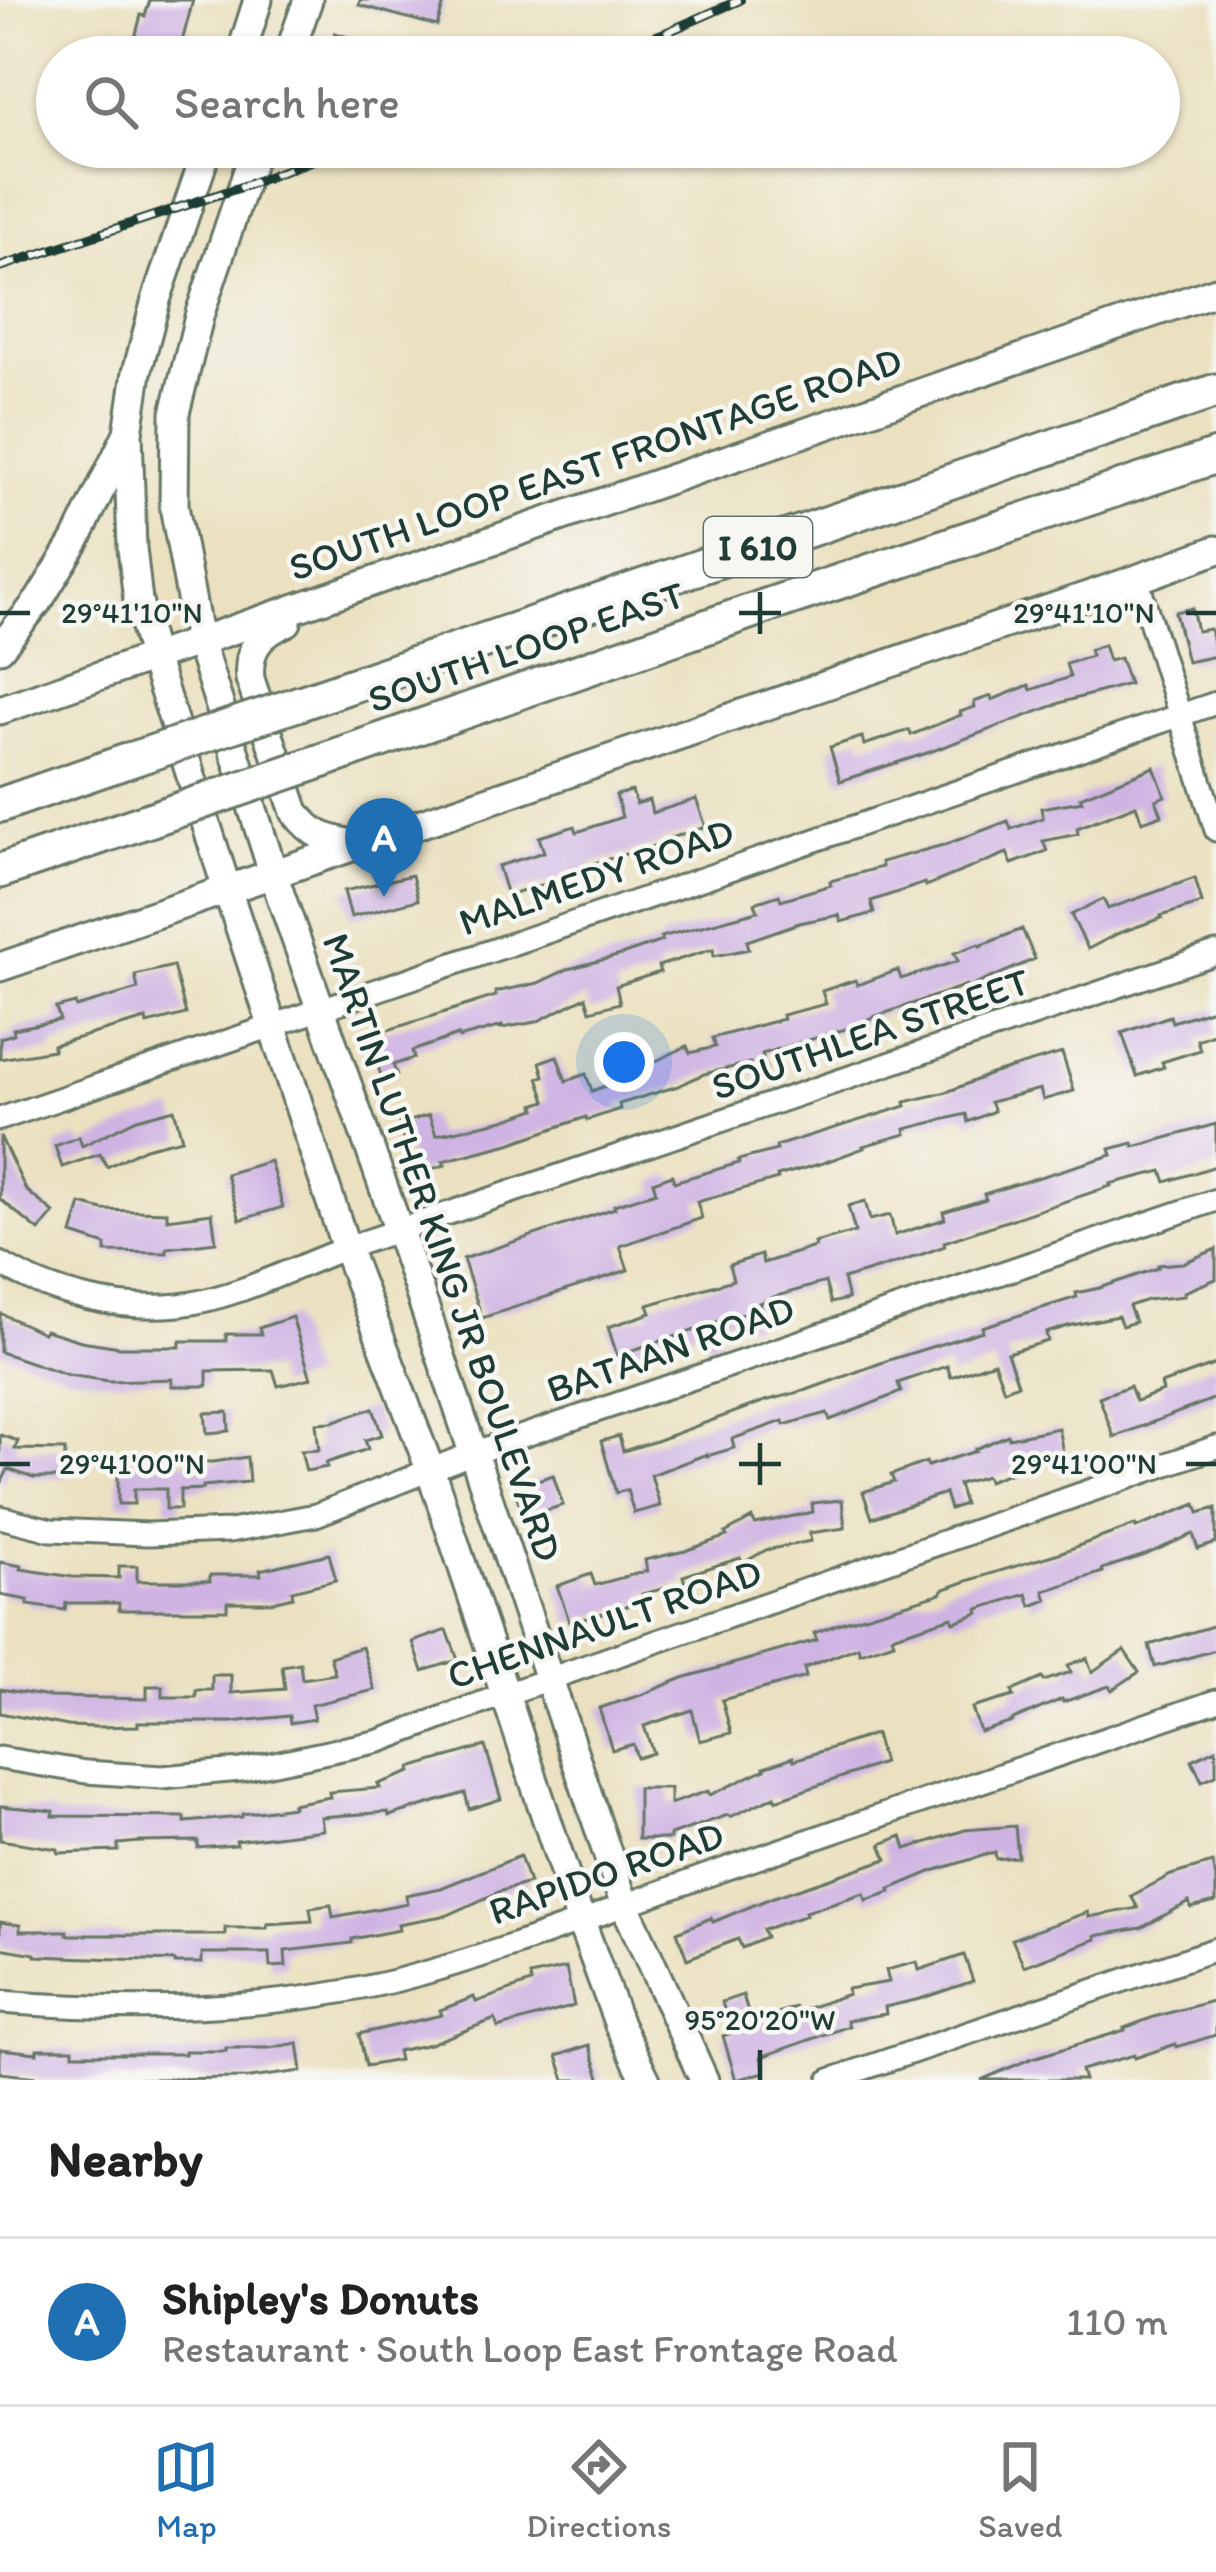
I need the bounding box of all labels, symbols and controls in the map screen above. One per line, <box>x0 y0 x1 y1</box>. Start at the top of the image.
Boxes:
search box <box>36 36 1180 168</box>
icon: search <box>78 69 144 135</box>
text: Search here <box>174 75 400 129</box>
street label: SOUTH LOOP EAST FRONTAGE ROAD <box>283 336 908 591</box>
road number: I 610 <box>704 517 812 577</box>
street label: SOUTH LOOP EAST <box>362 570 691 723</box>
text: 29°41'10"N <box>61 594 203 631</box>
text: 29°41'10"N <box>1013 594 1155 631</box>
pin: A <box>345 798 423 897</box>
street label: MALMEDY ROAD <box>453 807 740 945</box>
street label: MARTIN LUTHER KING JR BOULEVARD <box>313 927 572 1567</box>
street label: SOUTHLEA STREET <box>705 957 1035 1110</box>
your location <box>594 1032 654 1092</box>
street label: BATAAN ROAD <box>540 1284 800 1413</box>
text: 29°41'00"N <box>59 1445 205 1482</box>
text: 29°41'00"N <box>1011 1445 1157 1482</box>
street label: CHENNAULT ROAD <box>441 1548 767 1699</box>
street label: RAPIDO ROAD <box>483 1810 730 1935</box>
text: 95°20'20"W <box>685 2001 836 2038</box>
text: Nearby <box>48 2128 203 2189</box>
text: Shipley's Donuts <box>162 2271 479 2325</box>
text: A <box>75 2298 99 2345</box>
text: 110 m <box>1066 2298 1168 2345</box>
text: Restaurant · South Loop East Frontage Road <box>162 2325 898 2372</box>
tab: Map <box>153 2434 219 2545</box>
tab: Directions <box>526 2434 671 2545</box>
tab: Saved <box>978 2434 1063 2545</box>

